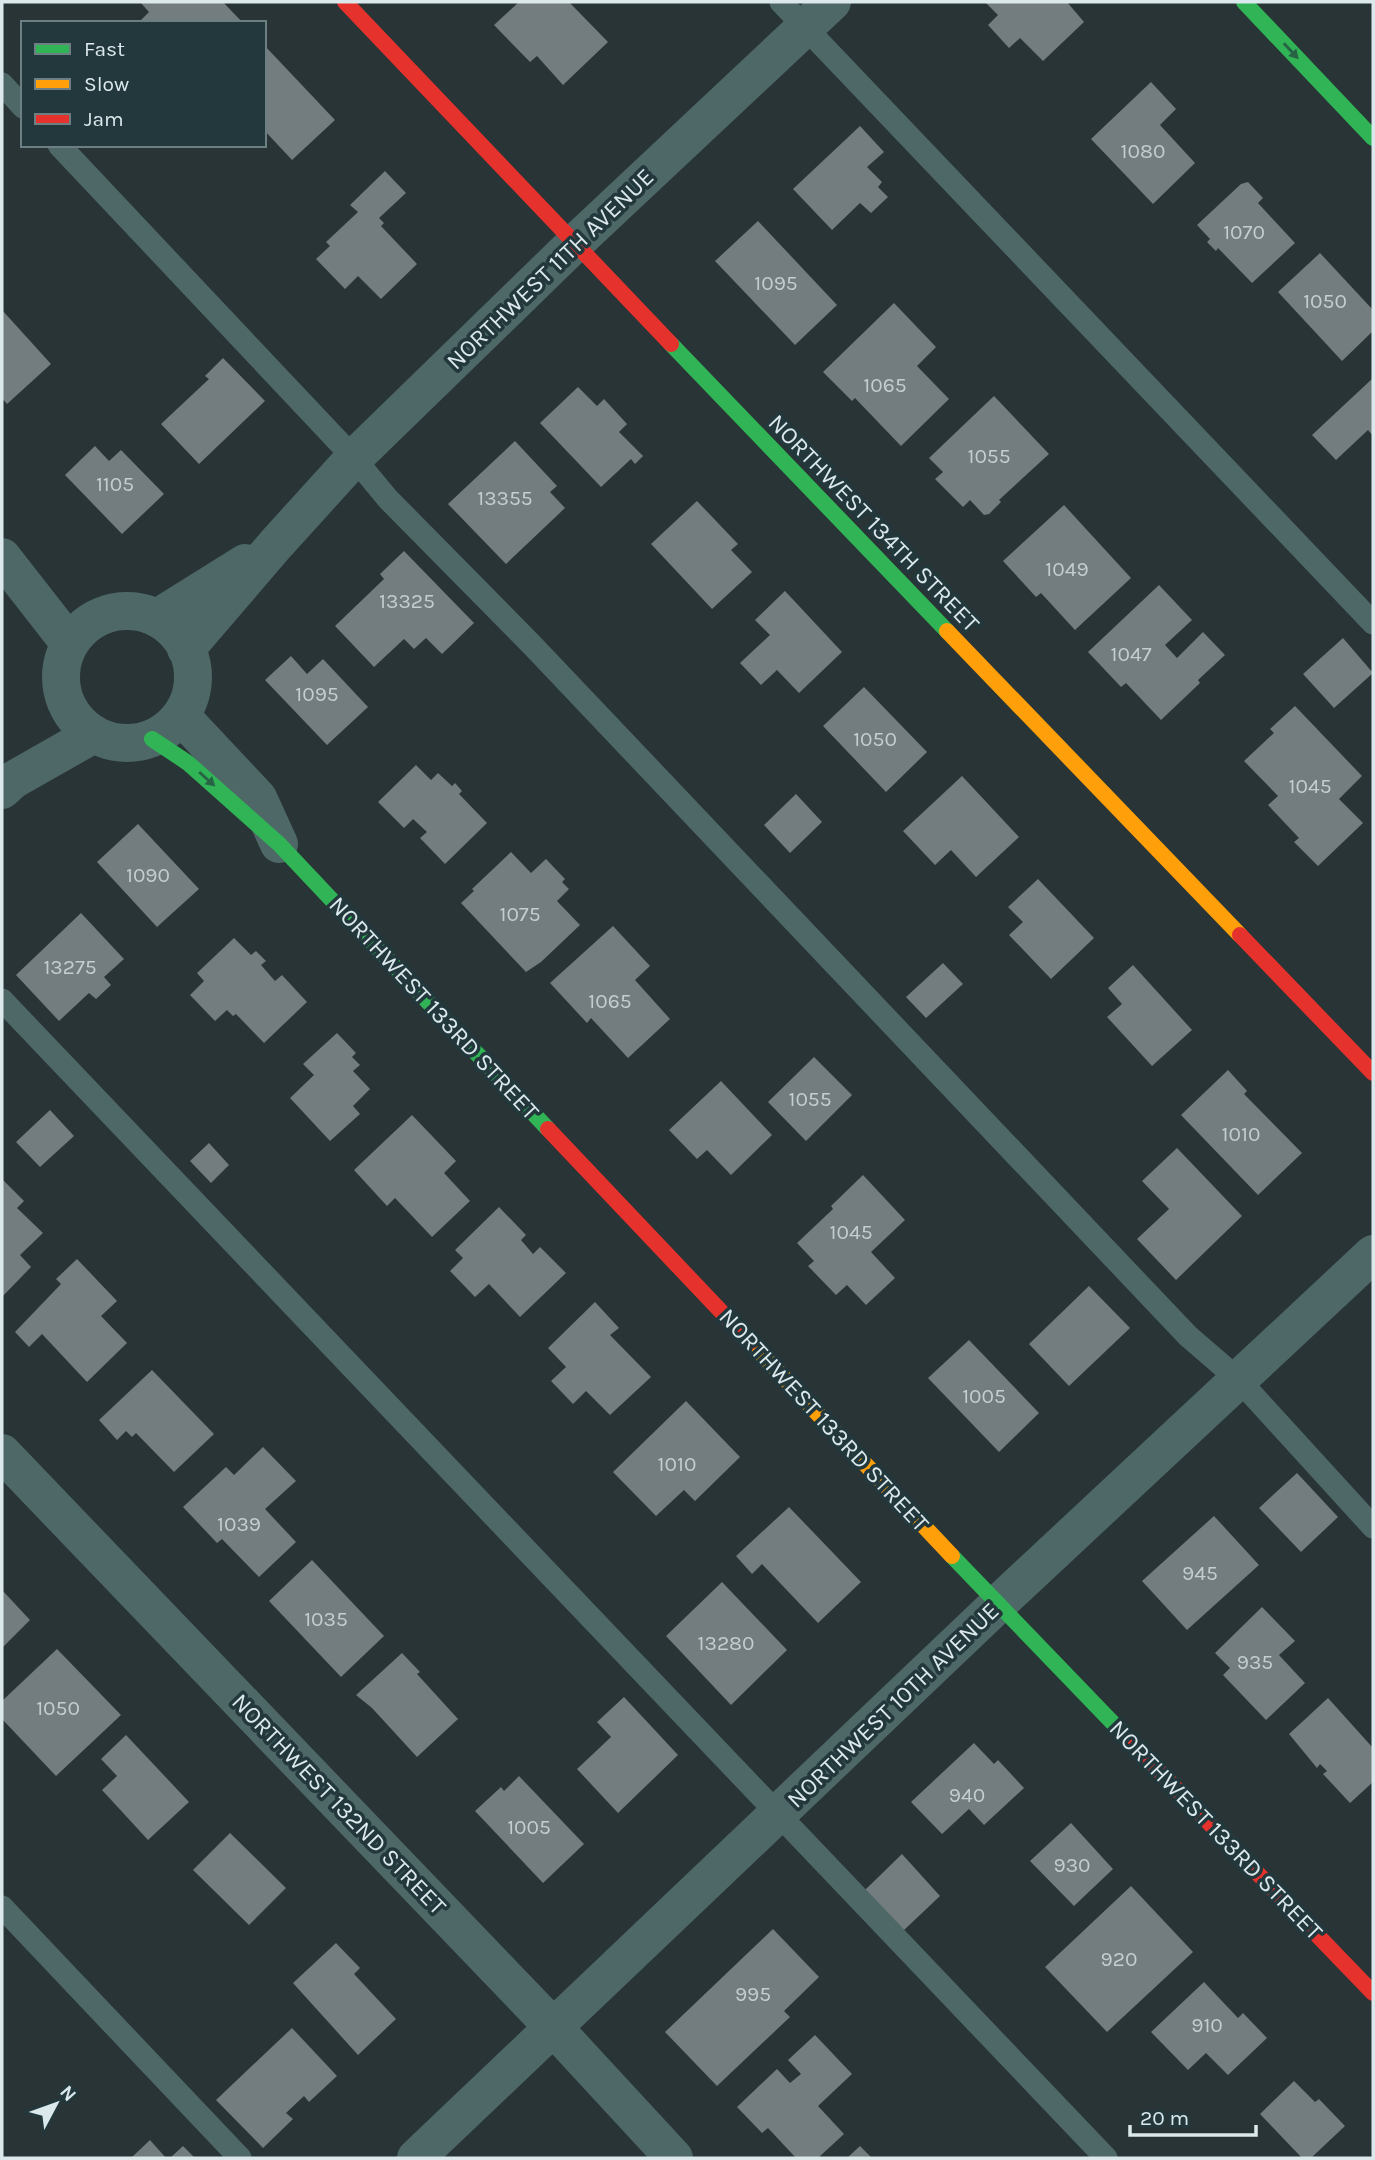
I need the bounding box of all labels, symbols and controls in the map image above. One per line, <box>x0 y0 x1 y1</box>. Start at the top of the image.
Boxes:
legend <box>21 21 266 147</box>
text: Fast <box>84 37 125 61</box>
one-way arrow <box>1282 42 1298 59</box>
text: Slow <box>84 72 129 96</box>
text: Jam <box>84 107 124 131</box>
house number: 1080 <box>1121 139 1165 163</box>
street label: NORTHWEST 11TH AVENUE <box>441 163 659 375</box>
house number: 1070 <box>1223 220 1265 244</box>
house number: 1095 <box>754 271 798 295</box>
house number: 1050 <box>1303 289 1347 313</box>
house number: 1065 <box>863 373 907 397</box>
street label: NORTHWEST 134TH STREET <box>763 408 985 638</box>
house number: 1055 <box>967 444 1011 468</box>
house number: 1105 <box>96 472 134 496</box>
house number: 13355 <box>477 486 533 510</box>
house number: 1049 <box>1045 557 1089 581</box>
house number: 13325 <box>379 589 435 613</box>
house number: 1047 <box>1111 642 1152 666</box>
house number: 1095 <box>295 682 339 706</box>
house number: 1050 <box>853 727 897 751</box>
one-way arrow <box>198 771 215 787</box>
house number: 1045 <box>1289 774 1332 798</box>
house number: 1090 <box>126 863 170 887</box>
street label: NORTHWEST 133RD STREET <box>323 891 545 1125</box>
house number: 1075 <box>499 902 541 926</box>
house number: 13275 <box>43 955 97 979</box>
house number: 1065 <box>588 989 632 1013</box>
house number: 1055 <box>788 1087 832 1111</box>
house number: 1010 <box>1222 1122 1260 1146</box>
house number: 1045 <box>830 1220 873 1244</box>
street label: NORTHWEST 133RD STREET <box>713 1303 935 1537</box>
house number: 1005 <box>962 1384 1006 1408</box>
house number: 1010 <box>658 1452 696 1476</box>
house number: 1039 <box>217 1512 261 1536</box>
house number: 945 <box>1182 1561 1218 1585</box>
street label: NORTHWEST 10TH AVENUE <box>781 1596 1005 1814</box>
house number: 1035 <box>304 1607 348 1631</box>
house number: 13280 <box>698 1631 754 1655</box>
house number: 935 <box>1237 1650 1273 1674</box>
street label: NORTHWEST 132ND STREET <box>226 1688 452 1920</box>
house number: 1050 <box>36 1696 80 1720</box>
street label: NORTHWEST 133RD STREET <box>1104 1714 1328 1946</box>
house number: 940 <box>949 1783 985 1807</box>
house number: 1005 <box>507 1815 551 1839</box>
house number: 930 <box>1053 1853 1091 1877</box>
house number: 920 <box>1101 1947 1137 1971</box>
house number: 995 <box>735 1982 771 2006</box>
house number: 910 <box>1191 2013 1223 2037</box>
north arrow <box>21 2069 91 2139</box>
text: N <box>55 2081 81 2106</box>
scale bar <box>1130 2094 1256 2138</box>
text: 20 m <box>1140 2106 1189 2130</box>

